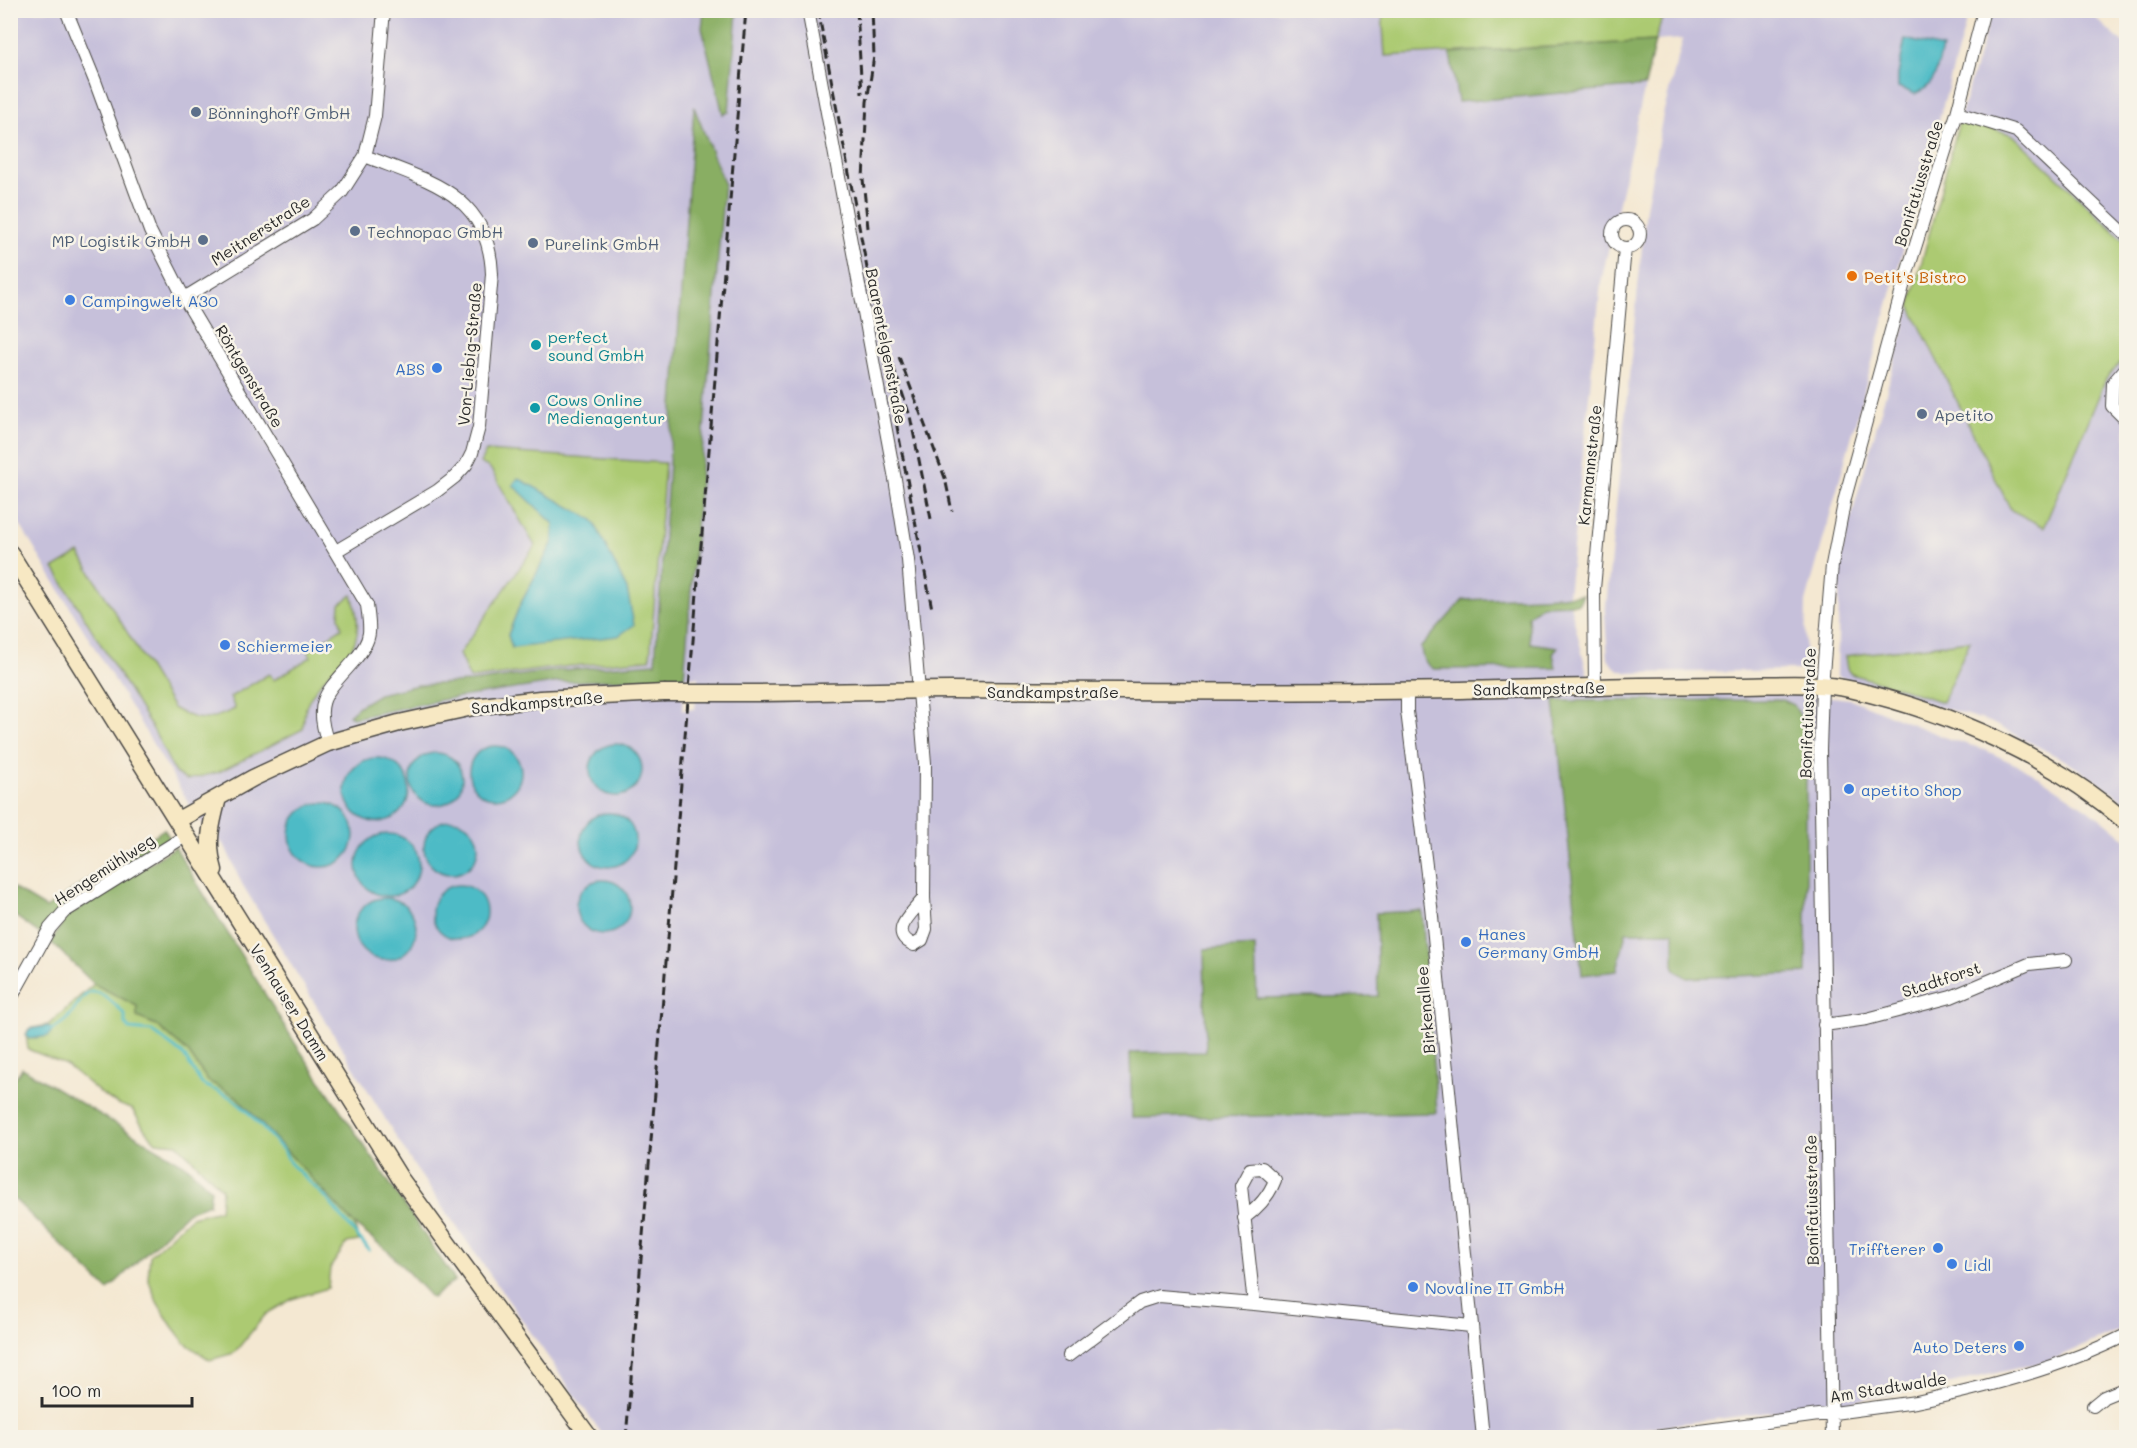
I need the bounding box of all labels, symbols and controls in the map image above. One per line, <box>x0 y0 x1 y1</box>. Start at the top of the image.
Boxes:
place label: Bönninghoff GmbH <box>208 102 350 123</box>
marker: Bönninghoff GmbH <box>189 105 203 119</box>
street label: Bonifatiusstraße <box>1889 117 1947 249</box>
street label: Meitnerstraße <box>206 190 314 270</box>
place label: Technopac GmbH <box>367 221 503 242</box>
marker: Technopac GmbH <box>348 224 362 238</box>
place label: MP Logistik GmbH <box>52 230 191 251</box>
marker: MP Logistik GmbH <box>196 233 210 247</box>
place label: Purelink GmbH <box>545 233 659 254</box>
marker: Purelink GmbH <box>526 236 540 250</box>
street label: Baarentelgenstraße <box>862 266 912 426</box>
place label: Petit's Bistro <box>1864 266 1966 287</box>
marker: Petit's Bistro <box>1845 269 1859 283</box>
street label: Von-Liebig-Straße <box>452 281 486 427</box>
place label: Campingwelt A30 <box>82 290 218 311</box>
marker: Campingwelt A30 <box>63 293 77 307</box>
street label: Röntgenstraße <box>211 321 289 431</box>
place label: perfect sound GmbH <box>548 326 644 365</box>
marker: perfect sound GmbH <box>529 338 543 352</box>
place label: ABS <box>395 358 425 379</box>
marker: ABS <box>430 361 444 375</box>
place label: Cows Online Medienagentur <box>547 389 665 428</box>
marker: Cows Online Medienagentur <box>528 401 542 415</box>
street label: Karmannstraße <box>1572 404 1606 526</box>
place label: Apetito <box>1934 404 1993 425</box>
marker: Apetito <box>1915 407 1929 421</box>
place label: Schiermeier <box>237 635 333 656</box>
marker: Schiermeier <box>218 638 232 652</box>
street label: Bonifatiusstraße <box>1794 647 1820 779</box>
street label: Sandkampstraße <box>1473 676 1605 700</box>
street label: Sandkampstraße <box>987 681 1119 702</box>
street label: Sandkampstraße <box>470 686 604 718</box>
place label: apetito Shop <box>1861 779 1962 800</box>
marker: apetito Shop <box>1842 782 1856 796</box>
street label: Hengemühlweg <box>50 829 158 909</box>
place label: Hanes Germany GmbH <box>1478 923 1599 962</box>
marker: Hanes Germany GmbH <box>1459 935 1473 949</box>
street label: Venhauser Damm <box>246 940 334 1064</box>
street label: Stadtforst <box>1899 956 1983 1002</box>
street label: Birkenallee <box>1411 965 1439 1055</box>
street label: Bonifatiusstraße <box>1799 1134 1823 1266</box>
place label: Triffterer <box>1849 1238 1926 1259</box>
marker: Triffterer <box>1931 1241 1945 1255</box>
place label: Lidl <box>1964 1254 1991 1275</box>
marker: Lidl <box>1945 1257 1959 1271</box>
place label: Novaline IT GmbH <box>1425 1277 1565 1298</box>
marker: Novaline IT GmbH <box>1406 1280 1420 1294</box>
place label: Auto Deters <box>1912 1336 2007 1357</box>
marker: Auto Deters <box>2012 1339 2026 1353</box>
street label: Am Stadtwalde <box>1828 1367 1948 1407</box>
scale bar <box>42 1370 192 1408</box>
text: 100 m <box>51 1378 101 1402</box>

